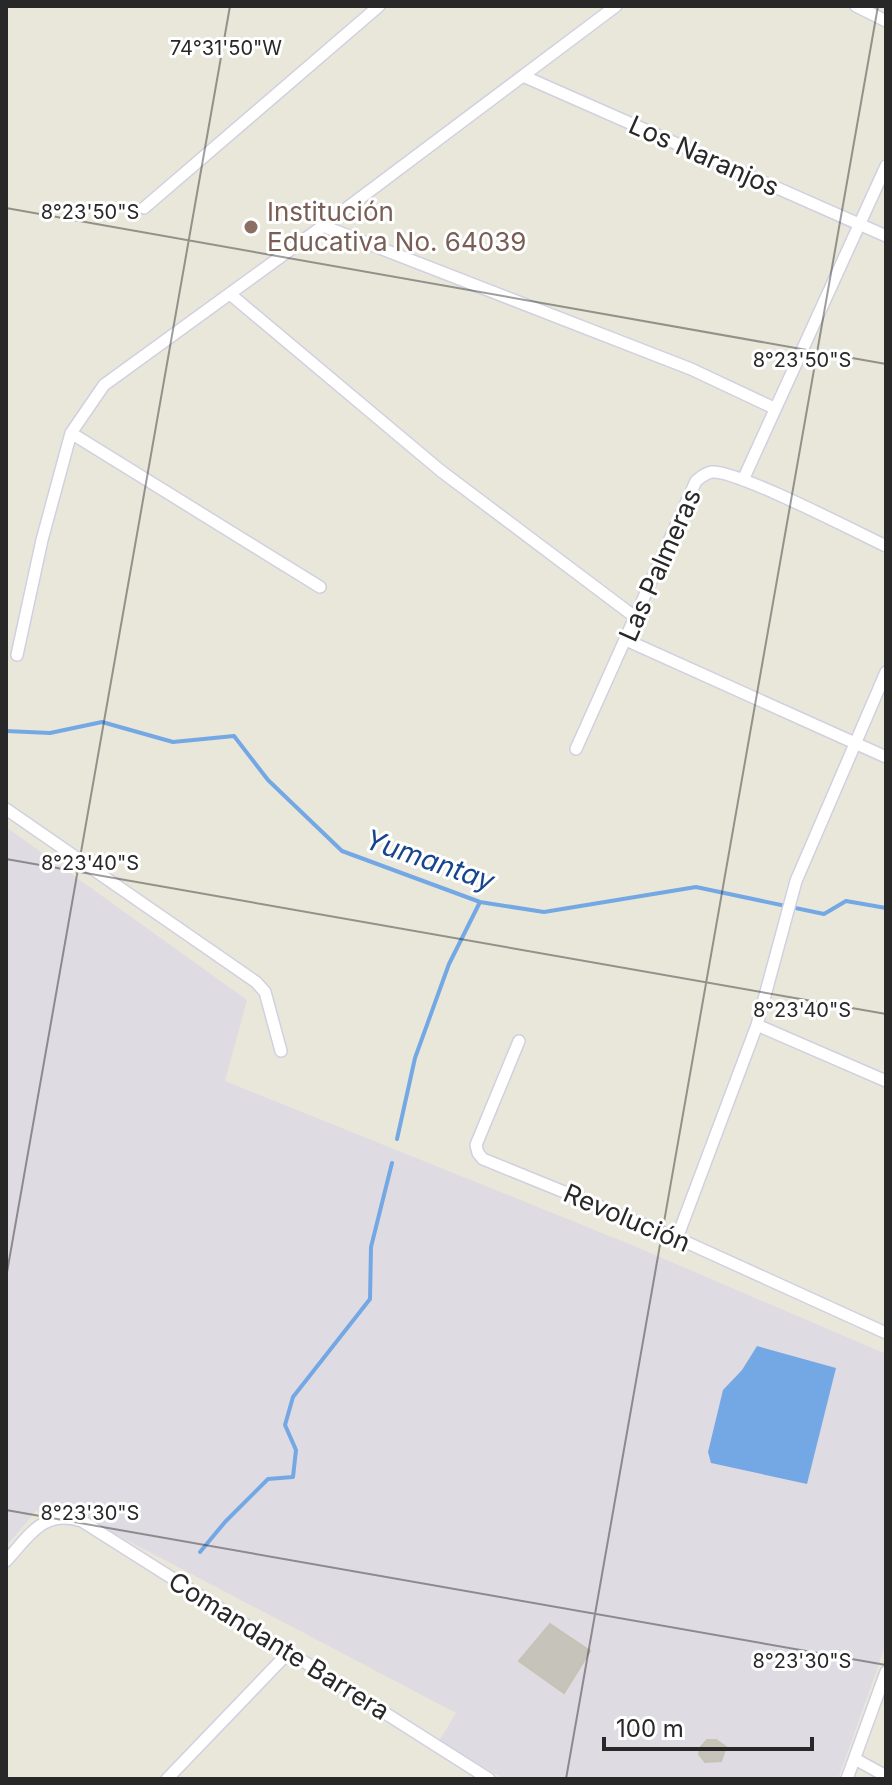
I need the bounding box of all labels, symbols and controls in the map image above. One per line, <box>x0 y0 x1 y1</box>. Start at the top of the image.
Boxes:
text: 74°31'50"W <box>170 36 282 60</box>
street label: Los Naranjos <box>624 109 784 202</box>
place label: Institución Educativa No. 64039 <box>267 196 526 257</box>
text: 8°23'50"S <box>41 200 139 224</box>
marker: Institución Educativa No. 64039 <box>242 218 260 236</box>
text: 8°23'50"S <box>753 348 851 372</box>
street label: Las Palmeras <box>612 484 707 646</box>
water label: Yumantay <box>361 822 500 898</box>
text: 8°23'40"S <box>41 851 139 875</box>
text: 8°23'40"S <box>753 998 851 1022</box>
street label: Revolución <box>559 1177 695 1258</box>
text: 8°23'30"S <box>41 1501 139 1525</box>
street label: Comandante Barrera <box>163 1565 395 1726</box>
text: 8°23'30"S <box>753 1649 851 1673</box>
scale bar <box>604 1701 812 1751</box>
text: 100 m <box>616 1714 684 1743</box>

